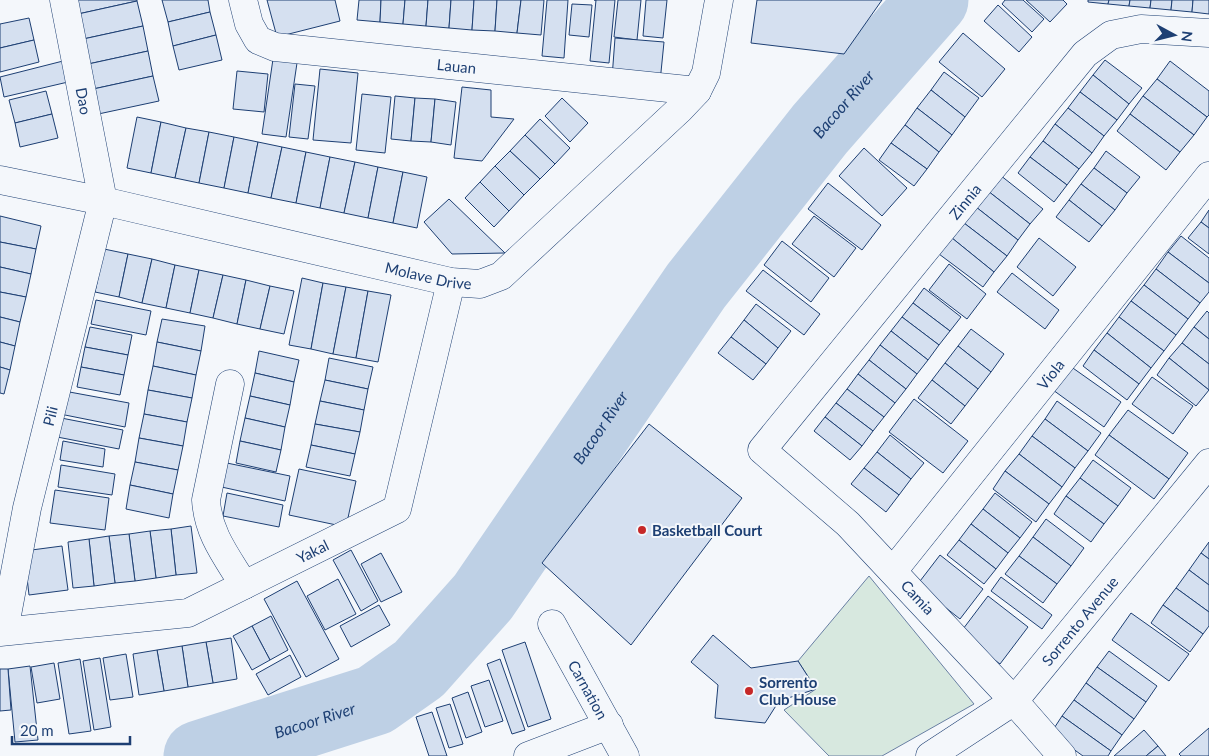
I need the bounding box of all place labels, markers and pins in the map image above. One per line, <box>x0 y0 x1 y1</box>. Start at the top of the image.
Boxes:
place label: Basketball Court <box>652 521 763 539</box>
marker: Basketball Court <box>636 524 648 536</box>
place label: Sorrento Club House <box>759 673 836 708</box>
marker: Sorrento Club House <box>743 685 755 697</box>

